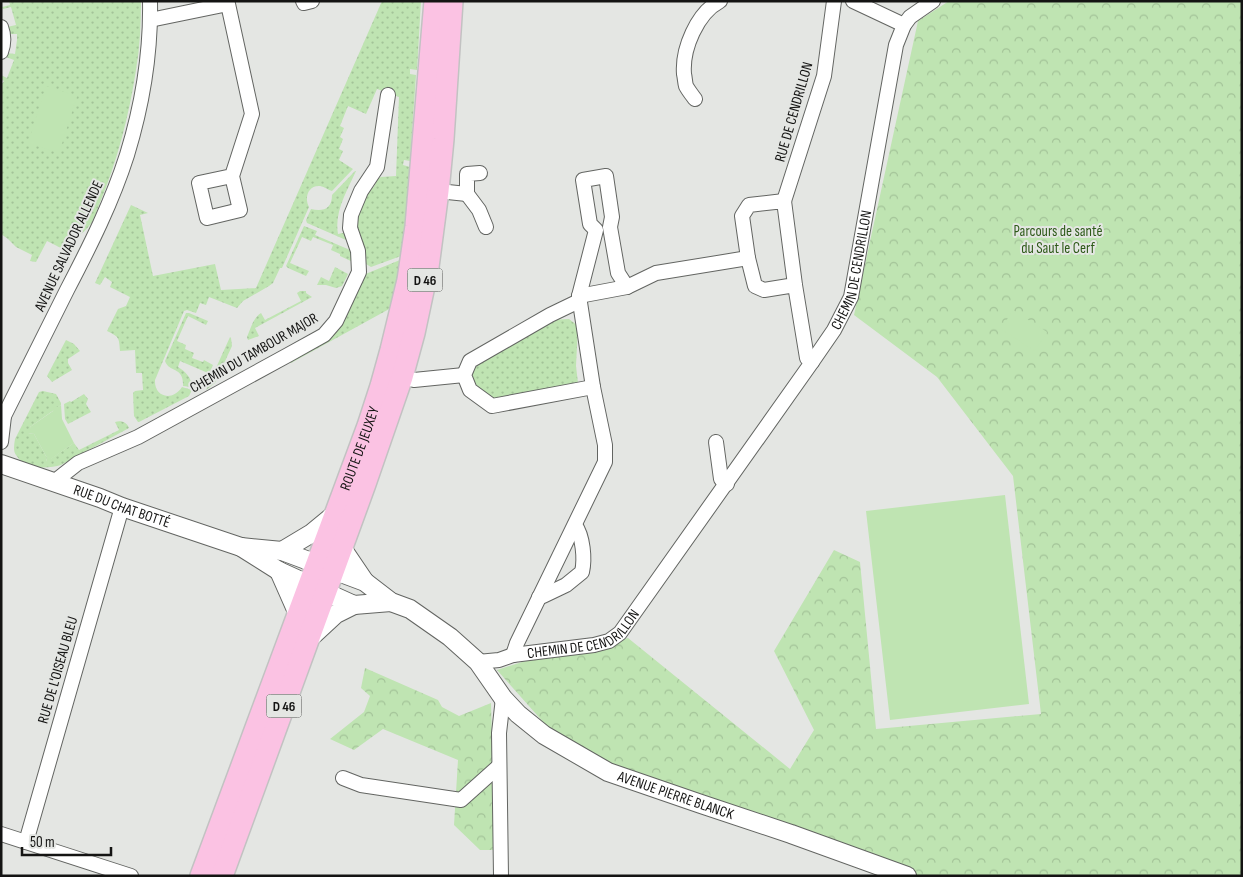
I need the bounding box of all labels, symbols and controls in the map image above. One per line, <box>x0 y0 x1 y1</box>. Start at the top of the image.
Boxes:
street label: RUE DE CENDRILLON <box>771 60 817 164</box>
street label: AVENUE SALVADOR ALLENDE <box>30 178 108 315</box>
street label: CHEMIN DE CENDRILLON <box>826 209 876 333</box>
park label: Parcours de santé du Saut le Cerf <box>1013 222 1103 258</box>
road number: D 46 <box>408 268 442 292</box>
street label: CHEMIN DU TAMBOUR MAJOR <box>187 309 322 397</box>
street label: ROUTE DE JEUXEY <box>335 403 383 493</box>
street label: RUE DU CHAT BOTTÉ <box>71 480 173 532</box>
street label: CHEMIN DE CENDRILLON <box>526 605 643 663</box>
street label: RUE DE L'OISEAU BLEU <box>34 614 82 726</box>
road number: D 46 <box>266 694 302 718</box>
street label: AVENUE PIERRE BLANCK <box>614 766 736 824</box>
scale bar <box>22 824 111 856</box>
text: 50 m <box>30 833 55 852</box>

